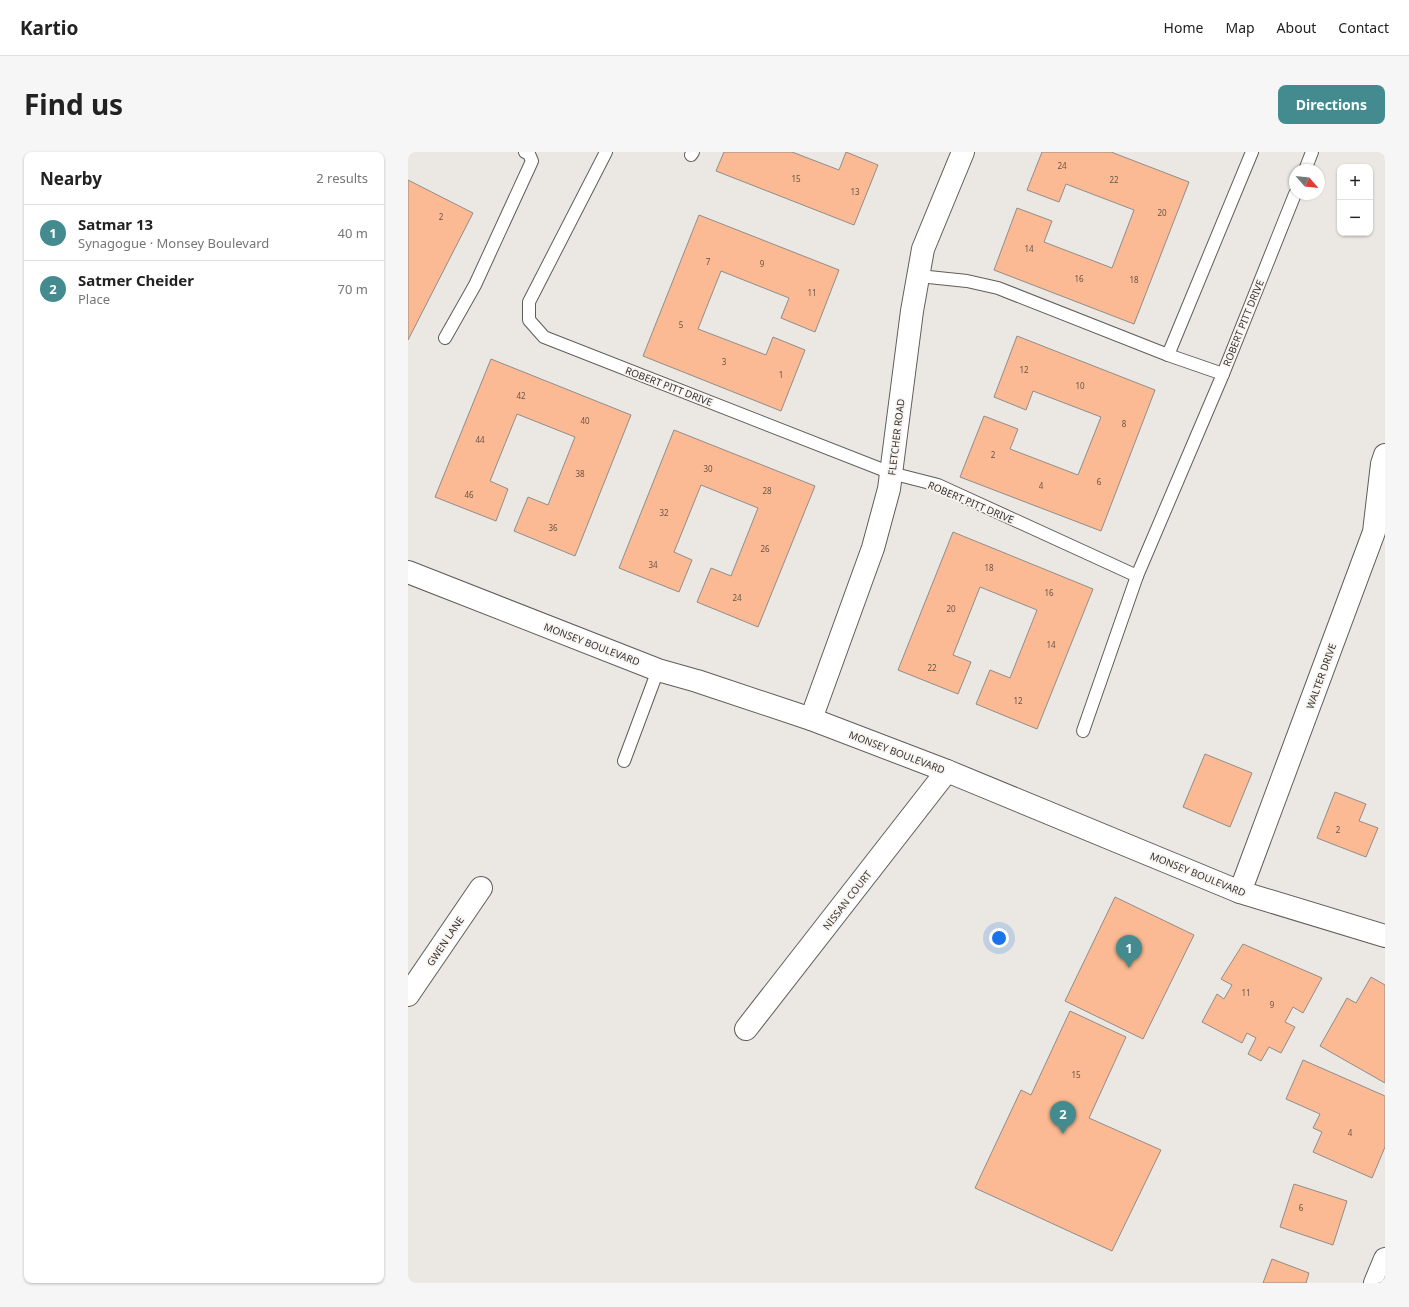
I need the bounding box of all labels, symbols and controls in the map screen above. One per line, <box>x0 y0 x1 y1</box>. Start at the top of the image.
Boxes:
text: Kartio <box>20 15 78 41</box>
text: Home <box>1164 18 1203 37</box>
text: Map <box>1225 18 1255 37</box>
text: About <box>1277 18 1316 37</box>
text: Contact <box>1338 18 1389 37</box>
text: Find us <box>24 85 123 123</box>
button: Directions <box>1278 85 1385 124</box>
house number: 24 <box>1057 160 1067 171</box>
north arrow <box>1289 164 1325 200</box>
map controls <box>1337 164 1373 236</box>
button: + <box>1337 164 1373 200</box>
text: Nearby <box>40 167 102 190</box>
text: 2 results <box>316 169 368 187</box>
house number: 15 <box>791 173 801 184</box>
house number: 22 <box>1109 174 1119 185</box>
house number: 13 <box>850 186 860 197</box>
button: − <box>1337 200 1373 236</box>
house number: 20 <box>1157 207 1167 218</box>
house number: 2 <box>439 211 444 222</box>
text: Satmar 13 <box>78 214 153 234</box>
text: 1 <box>49 224 57 242</box>
text: 40 m <box>338 224 368 242</box>
text: Synagogue · Monsey Boulevard <box>78 234 269 252</box>
house number: 14 <box>1024 243 1034 254</box>
house number: 7 <box>706 256 711 267</box>
house number: 9 <box>760 258 765 269</box>
text: Satmer Cheider <box>78 270 194 290</box>
house number: 16 <box>1074 273 1084 284</box>
house number: 18 <box>1129 274 1139 285</box>
street label: ROBERT PITT DRIVE <box>1219 278 1267 368</box>
text: 2 <box>49 280 57 298</box>
text: 70 m <box>338 280 368 298</box>
house number: 11 <box>807 287 817 298</box>
text: Place <box>78 290 110 308</box>
house number: 5 <box>679 319 684 330</box>
house number: 3 <box>722 356 727 367</box>
street label: ROBERT PITT DRIVE <box>623 363 715 409</box>
house number: 12 <box>1019 364 1029 375</box>
house number: 1 <box>779 369 783 380</box>
house number: 10 <box>1075 380 1085 391</box>
house number: 42 <box>516 390 526 401</box>
street label: FLETCHER ROAD <box>884 398 908 476</box>
house number: 40 <box>580 415 590 426</box>
house number: 8 <box>1122 418 1127 429</box>
house number: 44 <box>475 434 485 445</box>
house number: 2 <box>991 449 996 460</box>
house number: 30 <box>703 463 713 474</box>
house number: 38 <box>575 468 585 479</box>
house number: 6 <box>1097 476 1102 487</box>
street label: ROBERT PITT DRIVE <box>926 478 1016 526</box>
house number: 4 <box>1039 480 1044 491</box>
house number: 28 <box>762 485 772 496</box>
house number: 46 <box>464 489 474 500</box>
house number: 32 <box>659 507 669 518</box>
house number: 36 <box>548 522 558 533</box>
house number: 26 <box>760 543 770 554</box>
house number: 34 <box>648 559 658 570</box>
house number: 18 <box>984 562 994 573</box>
house number: 16 <box>1044 587 1054 598</box>
house number: 24 <box>732 592 742 603</box>
house number: 20 <box>946 603 956 614</box>
street label: MONSEY BOULEVARD <box>542 619 642 669</box>
house number: 14 <box>1046 639 1056 650</box>
street label: WALTER DRIVE <box>1303 641 1339 711</box>
house number: 22 <box>927 662 937 673</box>
house number: 12 <box>1013 695 1023 706</box>
street label: MONSEY BOULEVARD <box>847 727 947 777</box>
house number: 2 <box>1336 824 1341 835</box>
street label: MONSEY BOULEVARD <box>1148 848 1248 900</box>
street label: NISSAN COURT <box>819 867 875 933</box>
street label: GWEN LANE <box>423 913 467 969</box>
your location <box>989 928 1009 948</box>
pin: 1 <box>1116 935 1142 968</box>
house number: 11 <box>1241 987 1251 998</box>
house number: 9 <box>1270 999 1275 1010</box>
house number: 15 <box>1071 1069 1081 1080</box>
pin: 2 <box>1050 1101 1076 1134</box>
house number: 4 <box>1348 1127 1353 1138</box>
house number: 6 <box>1299 1202 1304 1213</box>

